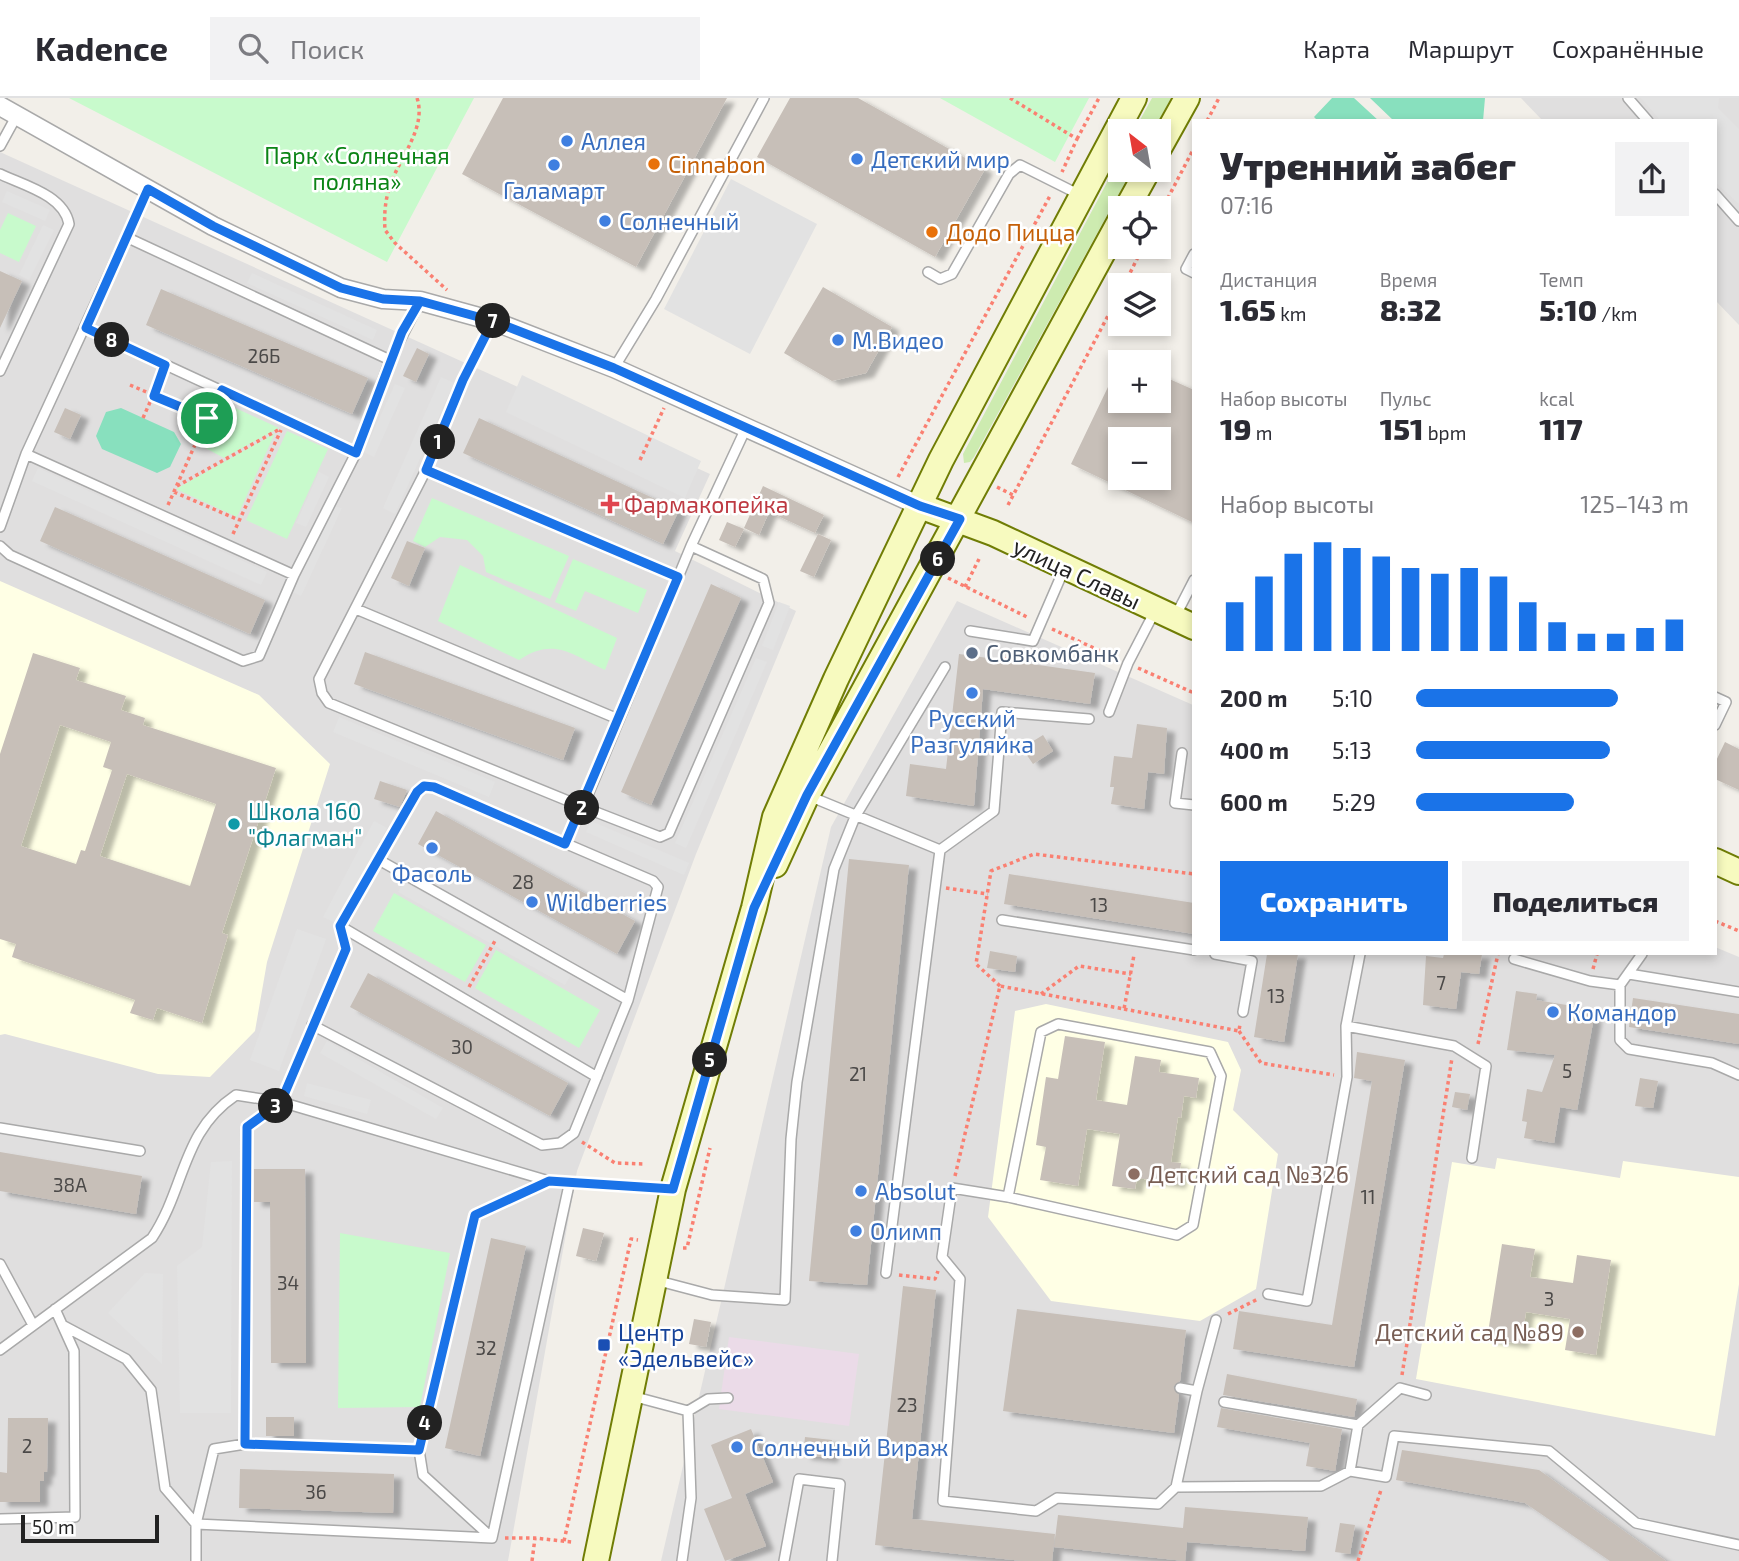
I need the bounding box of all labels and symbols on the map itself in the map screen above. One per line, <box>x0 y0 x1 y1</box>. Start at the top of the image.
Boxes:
north arrow <box>1108 119 1171 182</box>
place label: Аллея <box>581 127 646 155</box>
marker: Аллея <box>559 133 575 149</box>
park label: Парк «Солнечная поляна» <box>264 141 450 195</box>
place label: Детский мир <box>871 145 1010 173</box>
place label: Cinnabon <box>668 150 766 178</box>
marker: Детский мир <box>849 151 865 167</box>
marker: Cinnabon <box>646 156 662 172</box>
marker: Галамарт <box>546 157 562 173</box>
place label: Галамарт <box>503 176 605 204</box>
place label: Солнечный <box>619 207 739 235</box>
marker: Солнечный <box>597 213 613 229</box>
place label: Додо Пицца <box>946 218 1075 246</box>
marker: Додо Пицца <box>924 224 940 240</box>
pin: 7 <box>476 304 510 339</box>
pin: 8 <box>94 322 130 358</box>
place label: М.Видео <box>852 326 944 354</box>
marker: М.Видео <box>830 332 846 348</box>
house number: 26Б <box>248 344 280 367</box>
pin <box>177 388 237 448</box>
pin: 1 <box>420 424 456 460</box>
place label: Фармакопейка <box>624 490 788 518</box>
marker: Фармакопейка <box>602 496 618 512</box>
street label: улица Славы <box>1008 531 1145 616</box>
pin: 6 <box>920 542 956 576</box>
place label: Совкомбанк <box>986 639 1119 667</box>
marker: Совкомбанк <box>964 645 980 661</box>
marker: Русский Разгуляйка <box>964 685 980 701</box>
place label: Русский Разгуляйка <box>910 704 1034 759</box>
pin: 2 <box>564 790 600 826</box>
place label: Школа 160 "Флагман" <box>248 797 362 851</box>
marker: Школа 160 "Флагман" <box>226 816 242 832</box>
marker: Фасоль <box>424 840 440 856</box>
place label: Фасоль <box>392 859 472 887</box>
house number: 28 <box>512 870 534 893</box>
place label: Wildberries <box>546 888 667 916</box>
house number: 13 <box>1090 893 1108 916</box>
marker: Wildberries <box>524 894 540 910</box>
house number: 7 <box>1436 971 1446 994</box>
house number: 13 <box>1267 984 1285 1007</box>
place label: Командор <box>1567 998 1677 1026</box>
marker: Командор <box>1545 1004 1561 1020</box>
house number: 30 <box>451 1035 473 1058</box>
pin: 5 <box>692 1042 728 1077</box>
house number: 5 <box>1562 1059 1572 1082</box>
house number: 21 <box>849 1062 867 1085</box>
pin: 3 <box>258 1088 294 1124</box>
place label: Детский сад №326 <box>1148 1160 1349 1188</box>
marker: Детский сад №326 <box>1126 1166 1142 1182</box>
house number: 38А <box>53 1173 87 1196</box>
place label: Absolut <box>875 1177 956 1205</box>
marker: Absolut <box>853 1183 869 1199</box>
house number: 11 <box>1360 1185 1376 1208</box>
place label: Олимп <box>870 1217 942 1245</box>
marker: Олимп <box>848 1223 864 1239</box>
house number: 34 <box>277 1271 299 1294</box>
house number: 3 <box>1544 1287 1554 1310</box>
place label: Центр «Эдельвейс» <box>618 1318 754 1372</box>
place label: Детский сад №89 <box>1375 1318 1564 1346</box>
marker: Детский сад №89 <box>1570 1324 1586 1340</box>
house number: 32 <box>475 1336 497 1359</box>
marker: Центр «Эдельвейс» <box>596 1337 612 1353</box>
house number: 23 <box>896 1393 918 1416</box>
pin: 4 <box>408 1406 442 1440</box>
place label: Солнечный Вираж <box>751 1433 948 1461</box>
house number: 2 <box>22 1434 32 1457</box>
marker: Солнечный Вираж <box>729 1439 745 1455</box>
house number: 36 <box>305 1480 327 1503</box>
scale bar <box>21 1512 159 1544</box>

